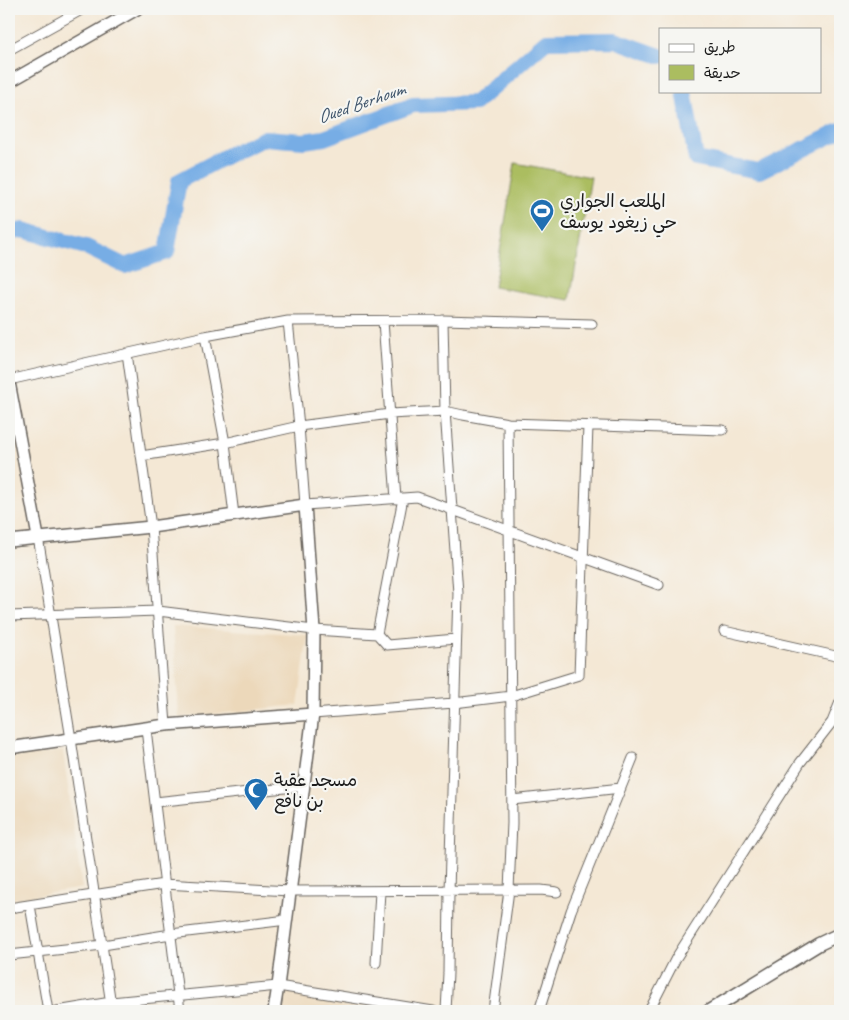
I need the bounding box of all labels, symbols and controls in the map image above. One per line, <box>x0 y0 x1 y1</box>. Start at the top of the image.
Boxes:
legend <box>659 28 822 92</box>
text: طريق <box>704 38 736 57</box>
text: حديقة <box>704 64 741 83</box>
water label: Oued Berhoum <box>314 76 410 129</box>
place label: الملعب الجواري حي زيغود يوسف <box>560 190 677 238</box>
sports icon: الملعب الجواري حي زيغود يوسف <box>529 198 555 232</box>
place label: مسجد عقبة بن نافع <box>274 769 357 814</box>
mosque icon: مسجد عقبة بن نافع <box>243 777 269 811</box>

